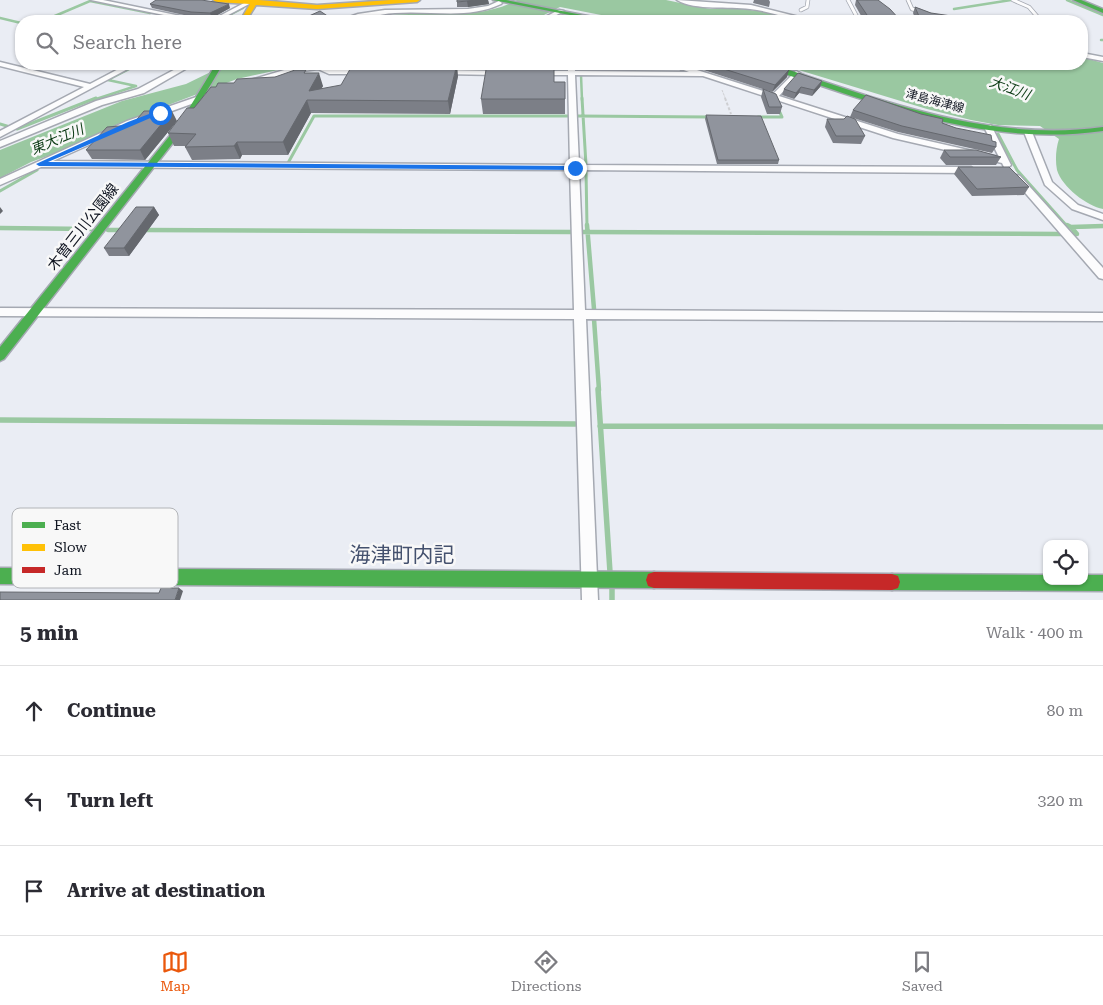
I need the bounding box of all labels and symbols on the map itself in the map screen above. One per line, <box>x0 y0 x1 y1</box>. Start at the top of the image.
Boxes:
water label: 大江川 <box>988 73 1034 103</box>
street label: 津島海津線 <box>904 86 966 116</box>
route start <box>149 102 172 125</box>
water label: 東大江川 <box>28 120 88 157</box>
route end <box>564 157 587 180</box>
street label: 木曽三川公園線 <box>44 180 122 274</box>
legend <box>12 508 178 588</box>
text: Fast <box>54 517 81 533</box>
text: Slow <box>54 539 87 555</box>
district label: 海津町内記 <box>350 543 455 567</box>
text: Jam <box>54 562 82 578</box>

